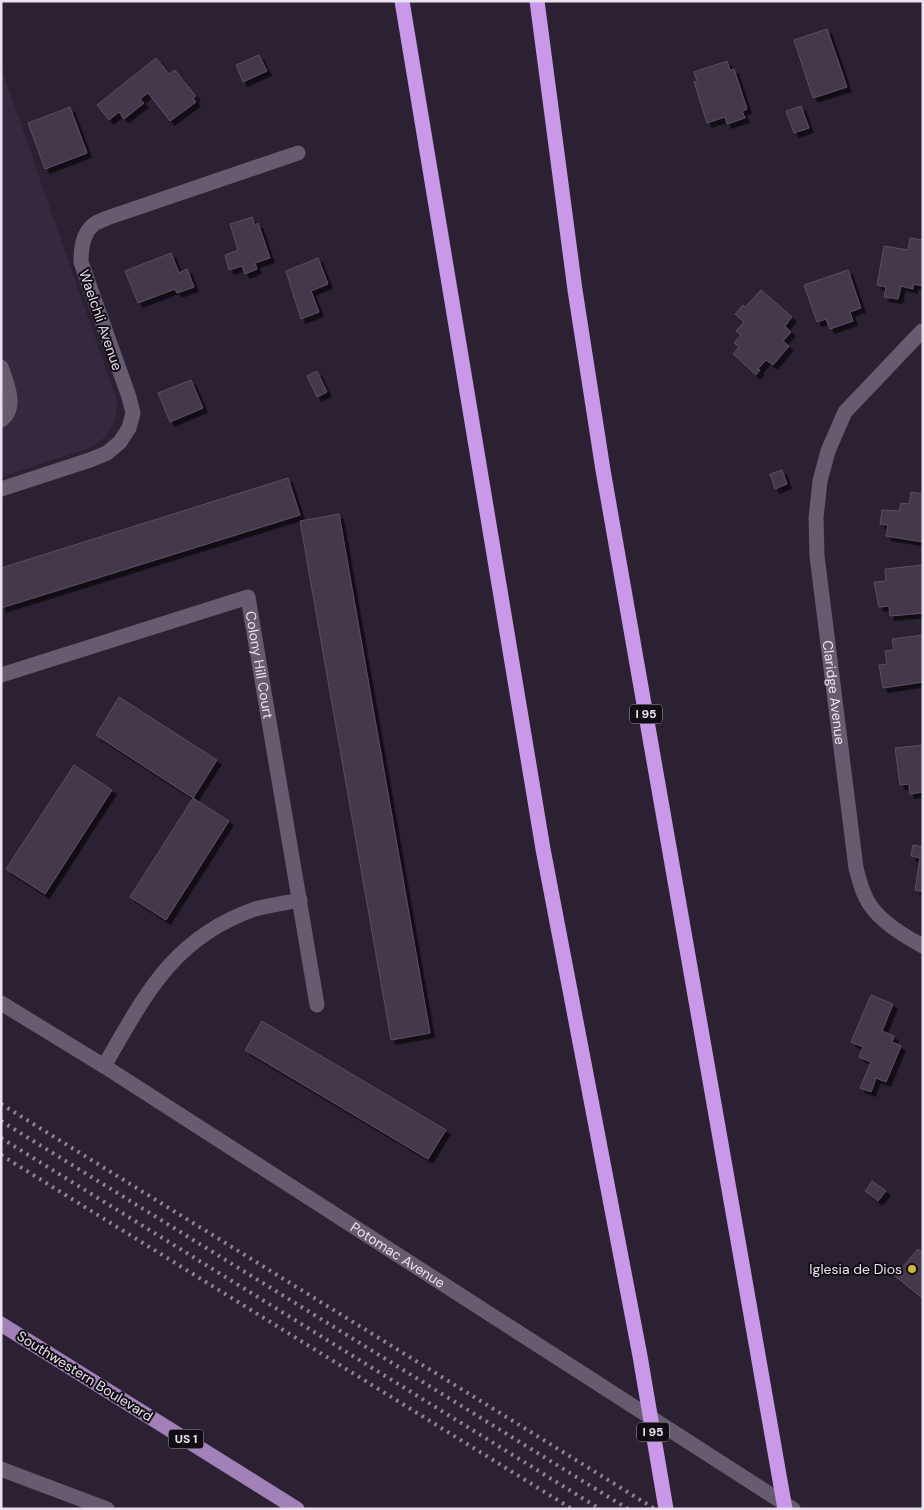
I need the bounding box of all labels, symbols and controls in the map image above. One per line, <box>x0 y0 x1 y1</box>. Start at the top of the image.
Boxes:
street label: Waelchli Avenue <box>75 267 127 373</box>
street label: Colony Hill Court <box>242 610 277 720</box>
street label: Claridge Avenue <box>819 639 849 746</box>
road number: I 95 <box>630 704 662 724</box>
street label: Potomac Avenue <box>347 1218 448 1292</box>
place label: Iglesia de Dios <box>809 1260 902 1278</box>
marker: Iglesia de Dios <box>906 1263 918 1275</box>
street label: Southwestern Boulevard <box>14 1327 156 1425</box>
road number: I 95 <box>637 1422 669 1441</box>
road number: US 1 <box>168 1430 204 1448</box>

